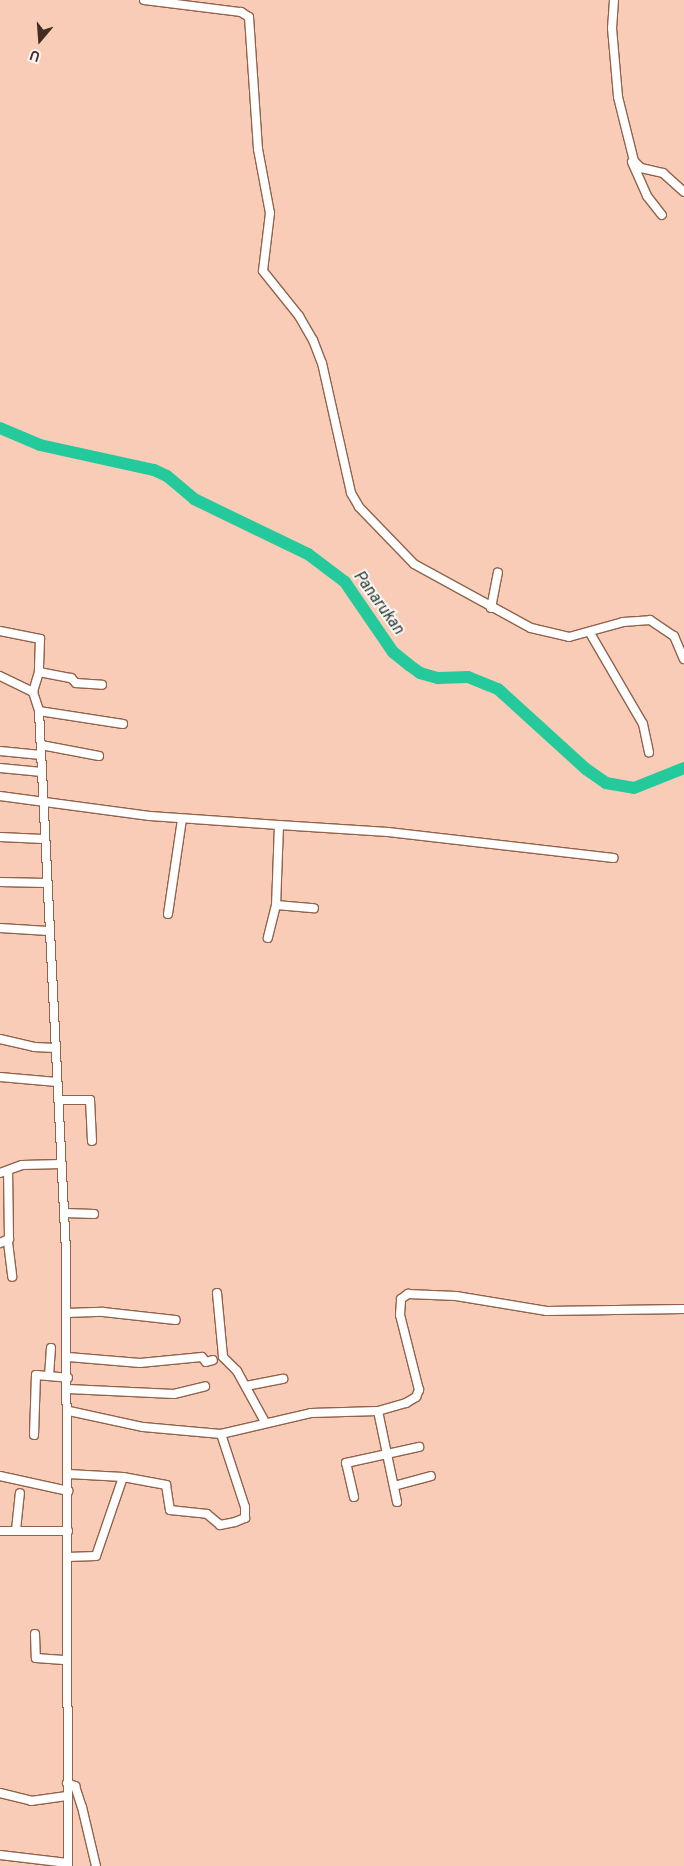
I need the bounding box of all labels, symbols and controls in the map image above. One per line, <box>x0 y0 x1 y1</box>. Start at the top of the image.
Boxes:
north arrow <box>15 15 65 65</box>
text: U <box>28 45 43 64</box>
water label: Panarukan <box>349 567 407 639</box>

